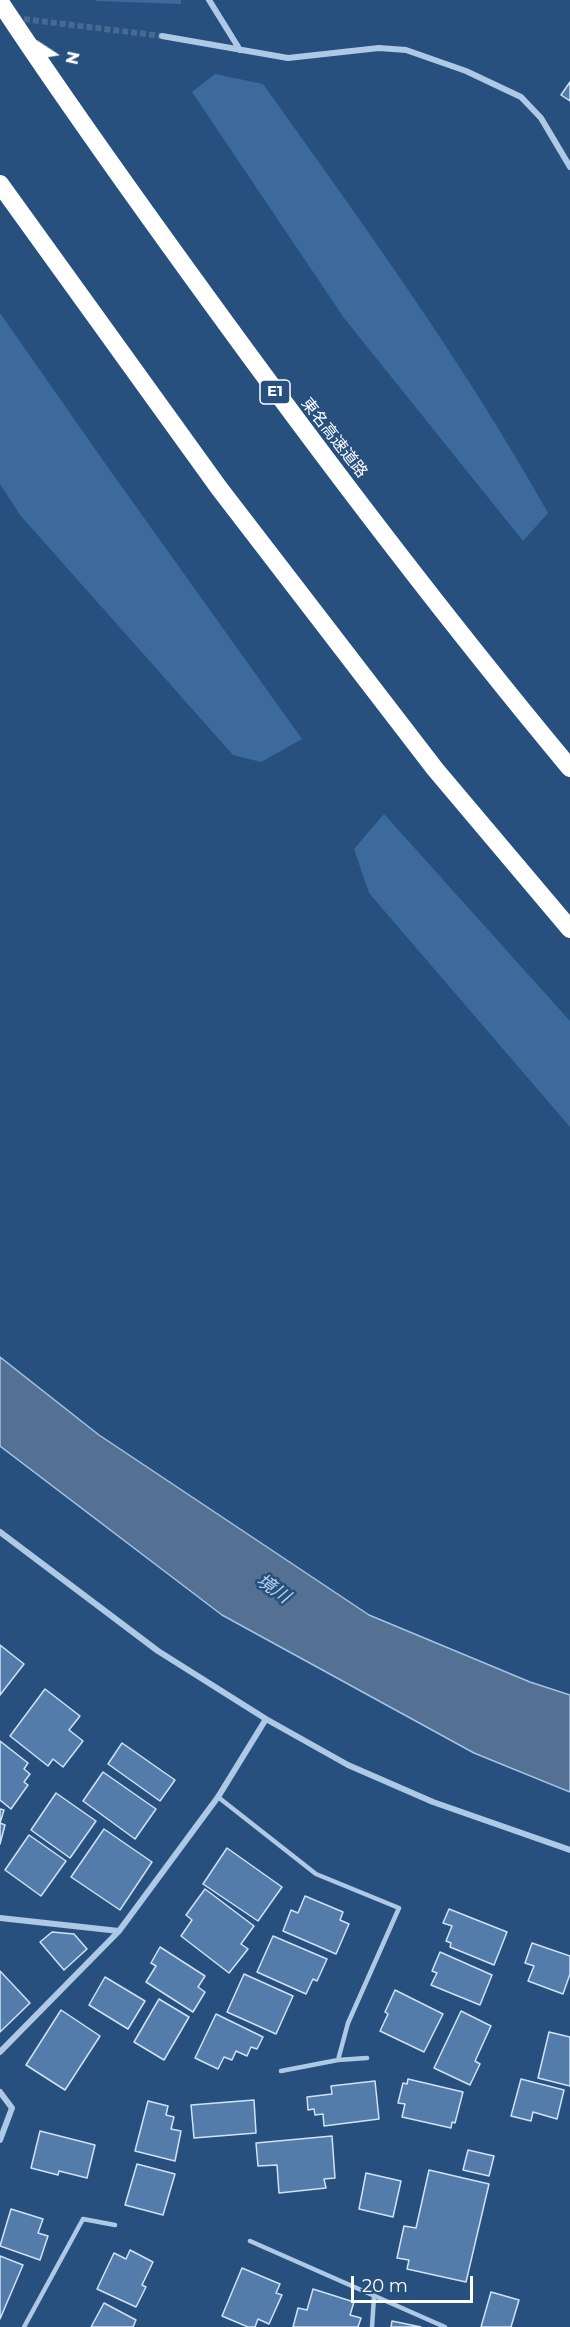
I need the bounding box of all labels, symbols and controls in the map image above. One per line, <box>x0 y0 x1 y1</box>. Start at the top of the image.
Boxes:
north arrow <box>24 24 84 84</box>
text: N <box>61 50 83 66</box>
road number: E1 <box>260 380 290 404</box>
street label: 東名高速道路 <box>297 394 371 482</box>
water label: 境川 <box>252 1570 294 1608</box>
scale bar <box>354 2264 476 2302</box>
text: 20 m <box>362 2275 408 2297</box>

